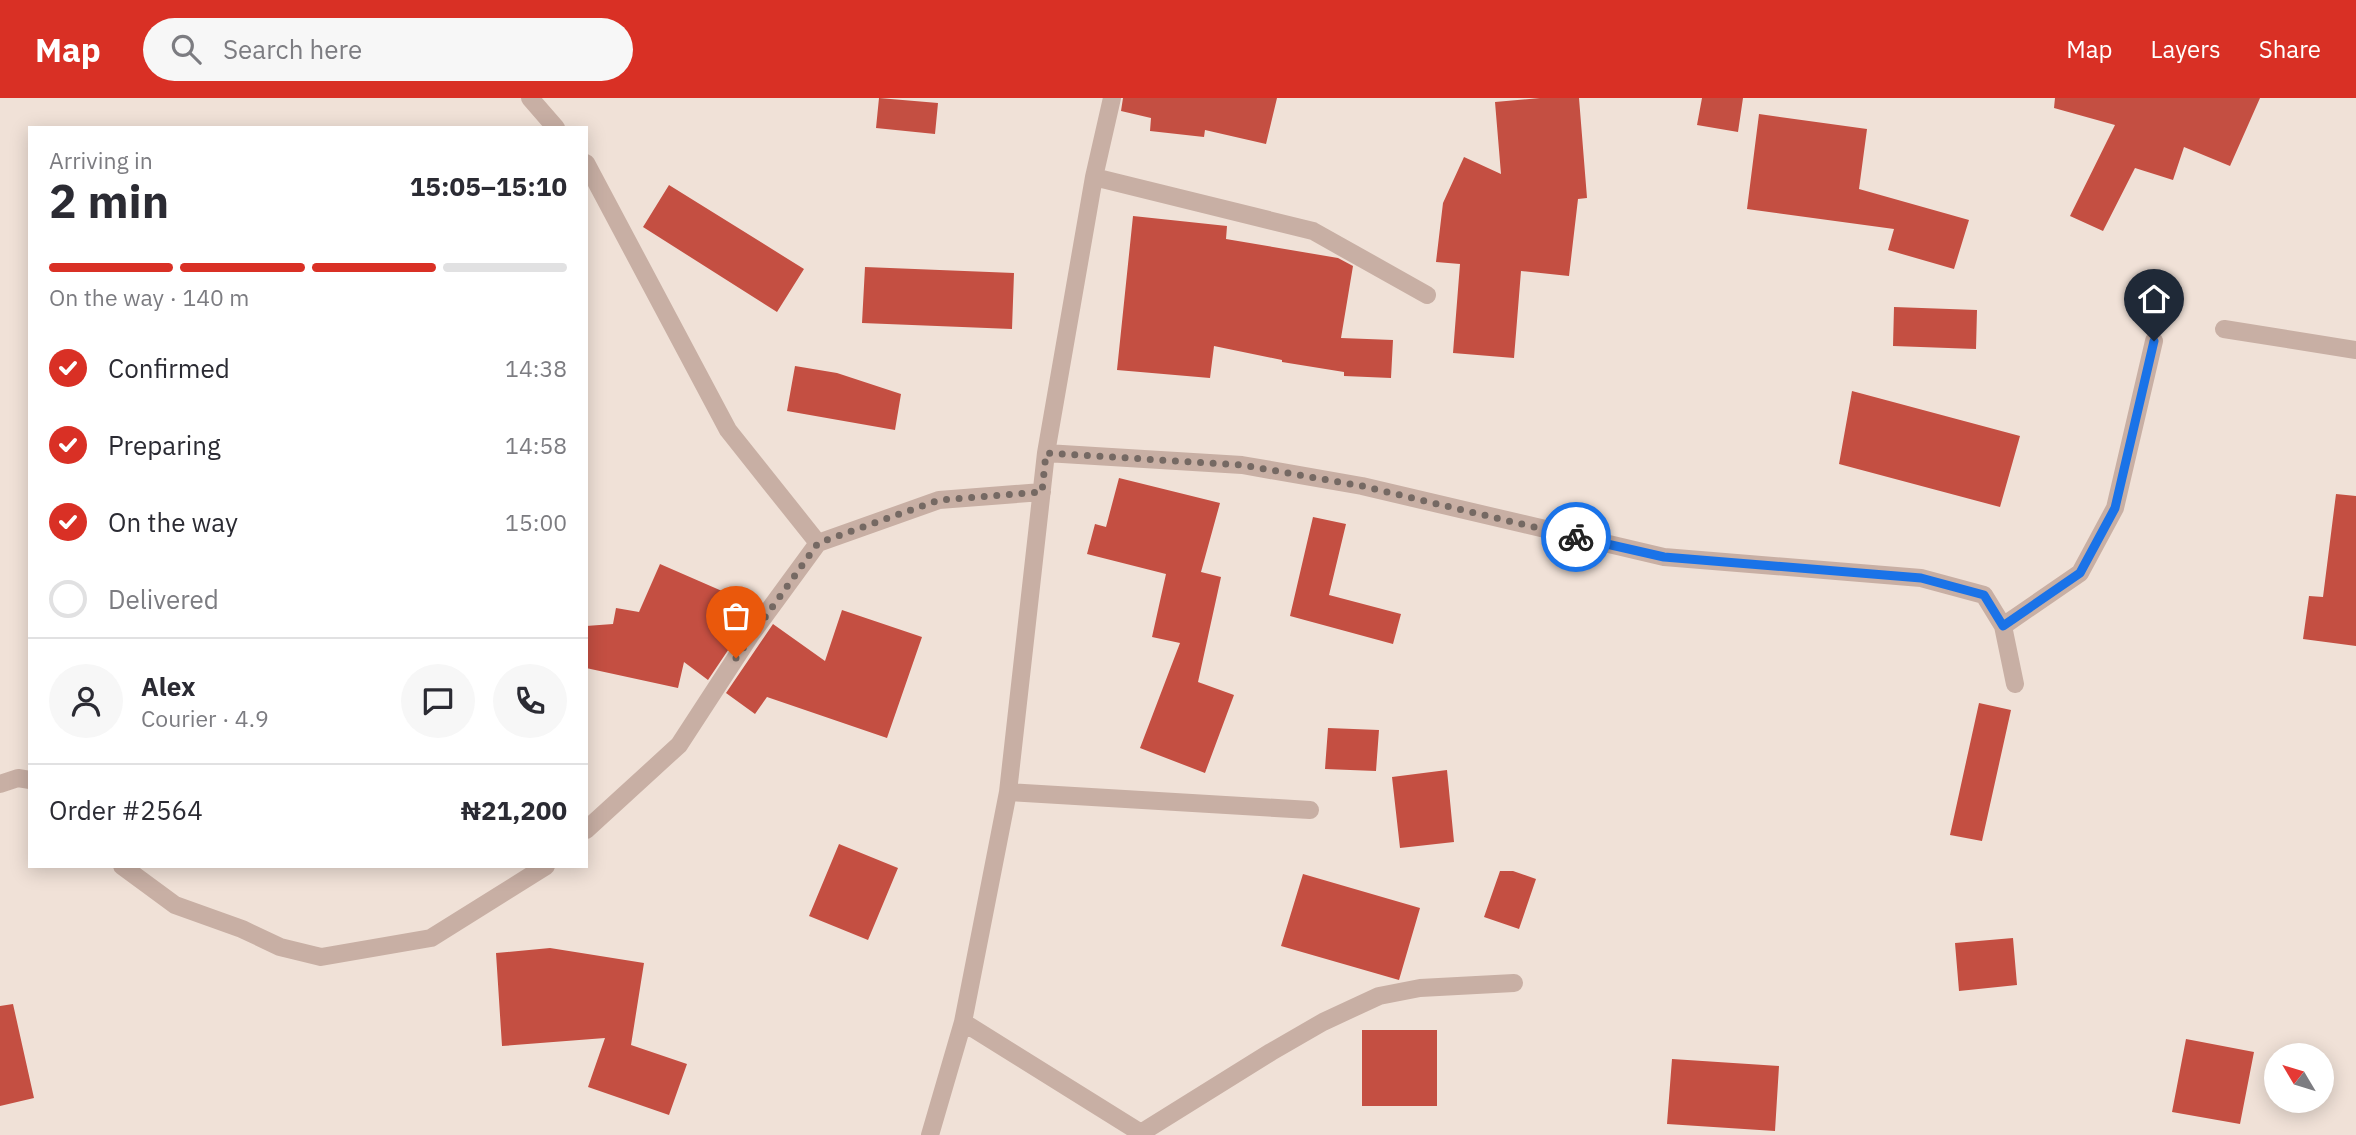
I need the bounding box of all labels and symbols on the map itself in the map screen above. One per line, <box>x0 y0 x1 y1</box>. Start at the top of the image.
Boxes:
pin <box>2124 269 2184 341</box>
courier <box>1541 502 1611 572</box>
pin <box>706 586 766 658</box>
north arrow <box>2264 1043 2334 1113</box>

